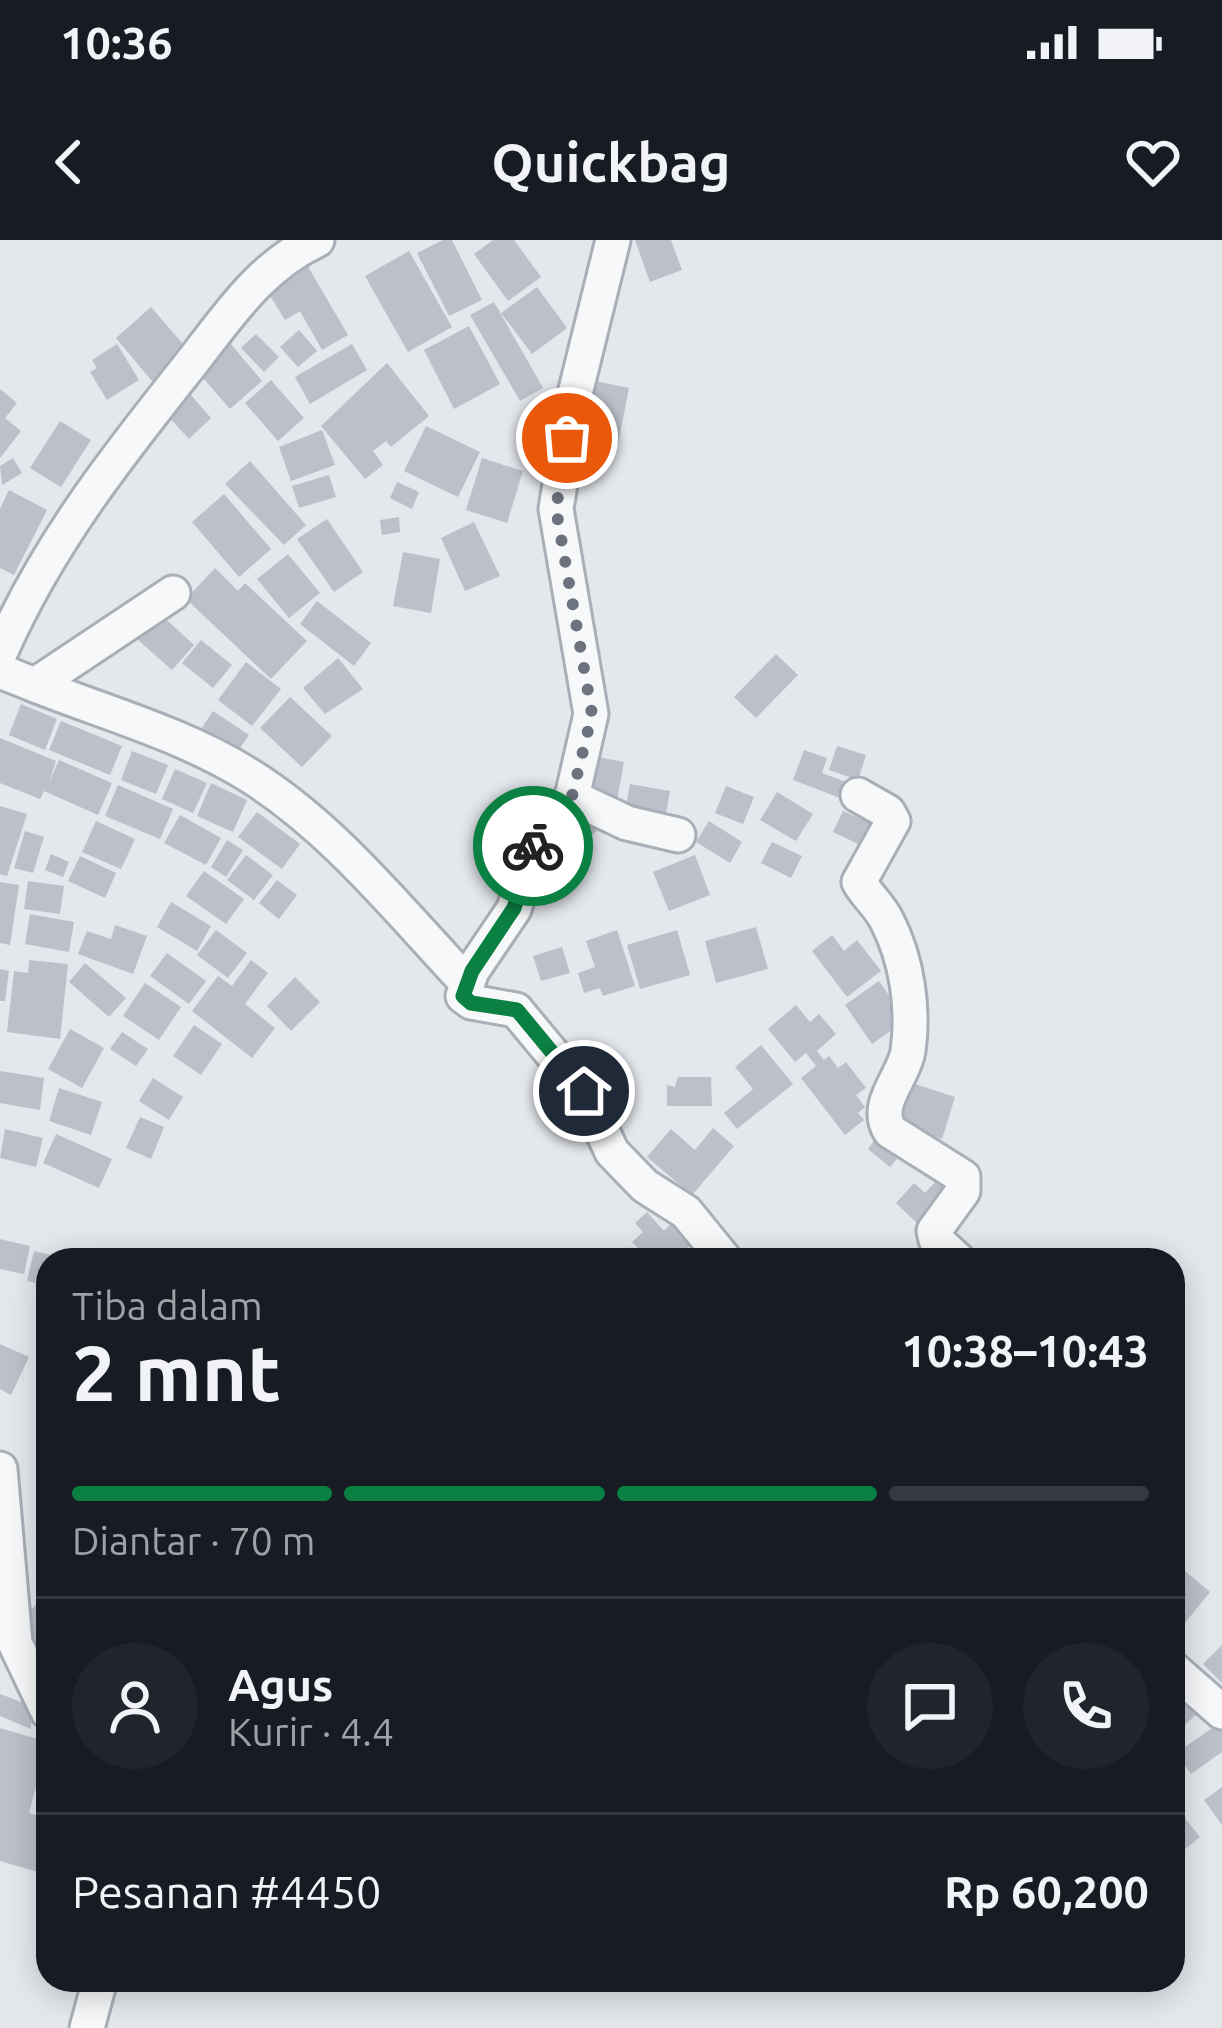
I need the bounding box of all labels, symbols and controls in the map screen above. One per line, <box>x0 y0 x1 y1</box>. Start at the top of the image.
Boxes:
text: 10:36 <box>60 17 173 68</box>
icon: back <box>36 129 102 195</box>
icon: heart <box>1120 129 1186 195</box>
text: Quickbag <box>491 132 731 192</box>
pin <box>516 387 618 489</box>
icon: bag <box>534 405 600 471</box>
courier <box>473 786 593 906</box>
icon: bike <box>500 813 566 879</box>
pin <box>533 1040 635 1142</box>
icon: home <box>551 1058 617 1124</box>
text: Tiba dalam <box>72 1284 263 1327</box>
text: 10:38–10:43 <box>901 1325 1149 1376</box>
text: 2 mnt <box>72 1328 281 1416</box>
text: Diantar · 70 m <box>72 1519 315 1562</box>
button: person <box>72 1643 198 1769</box>
button: chat <box>867 1643 993 1769</box>
button: phone <box>1023 1643 1149 1769</box>
text: Agus <box>228 1659 333 1710</box>
text: Kurir · 4.4 <box>228 1710 394 1753</box>
text: Pesanan #4450 <box>72 1866 381 1917</box>
text: Rp 60,200 <box>944 1866 1149 1917</box>

